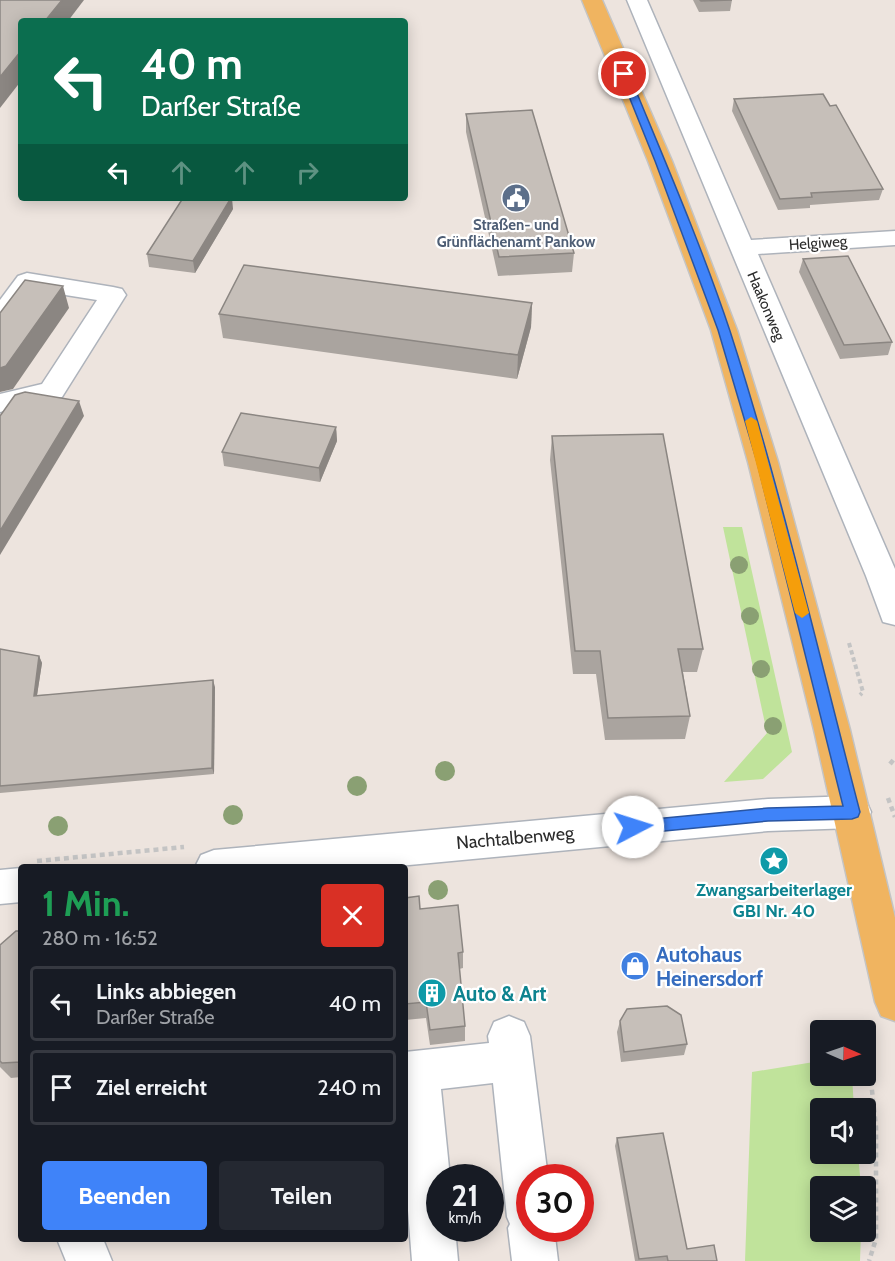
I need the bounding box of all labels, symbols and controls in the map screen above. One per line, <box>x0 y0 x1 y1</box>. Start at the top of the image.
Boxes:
text: 40 m <box>141 38 243 90</box>
icon: left <box>42 42 120 120</box>
pin <box>598 48 649 99</box>
icon: arrive <box>607 57 640 90</box>
text: Darßer Straße <box>141 90 301 123</box>
icon: left <box>102 156 135 189</box>
icon: ahead <box>165 156 198 189</box>
icon: ahead <box>228 156 261 189</box>
icon: right <box>291 156 324 189</box>
public building icon: Straßen- und Grünflächenamt Pankow <box>500 182 532 214</box>
place label: Straßen- und Grünflächenamt Pankow <box>437 216 595 251</box>
street label: Helgiweg <box>788 232 848 254</box>
street label: Haakonweg <box>743 269 789 344</box>
position arrow <box>601 795 665 859</box>
street label: Nachtalbenweg <box>455 822 576 854</box>
place icon: Zwangsarbeiterlager GBI Nr. 40 <box>758 845 790 877</box>
place label: Zwangsarbeiterlager GBI Nr. 40 <box>696 879 852 922</box>
text: 1 Min. <box>42 881 130 925</box>
button: close <box>321 884 384 947</box>
text: 280 m · 16:52 <box>42 926 158 950</box>
place label: Autohaus Heinersdorf <box>656 942 763 991</box>
shop icon: Autohaus Heinersdorf <box>619 950 651 982</box>
building icon: Auto & Art <box>416 977 448 1009</box>
text: Links abbiegen <box>96 978 236 1005</box>
place label: Auto & Art <box>453 981 546 1006</box>
icon: left <box>45 987 78 1020</box>
text: 40 m <box>329 990 381 1017</box>
text: Darßer Straße <box>96 1005 214 1029</box>
north arrow <box>810 1020 876 1086</box>
map controls <box>810 1020 876 1242</box>
icon: arrive <box>45 1071 78 1104</box>
text: Ziel erreicht <box>96 1074 207 1101</box>
text: 240 m <box>317 1074 381 1101</box>
button: sound <box>810 1098 876 1164</box>
button: Beenden <box>42 1161 207 1230</box>
button: Teilen <box>219 1161 384 1230</box>
speed limit sign: 30 <box>516 1164 594 1242</box>
button: layers <box>810 1176 876 1242</box>
text: 21 <box>452 1177 478 1214</box>
text: km/h <box>449 1209 481 1227</box>

